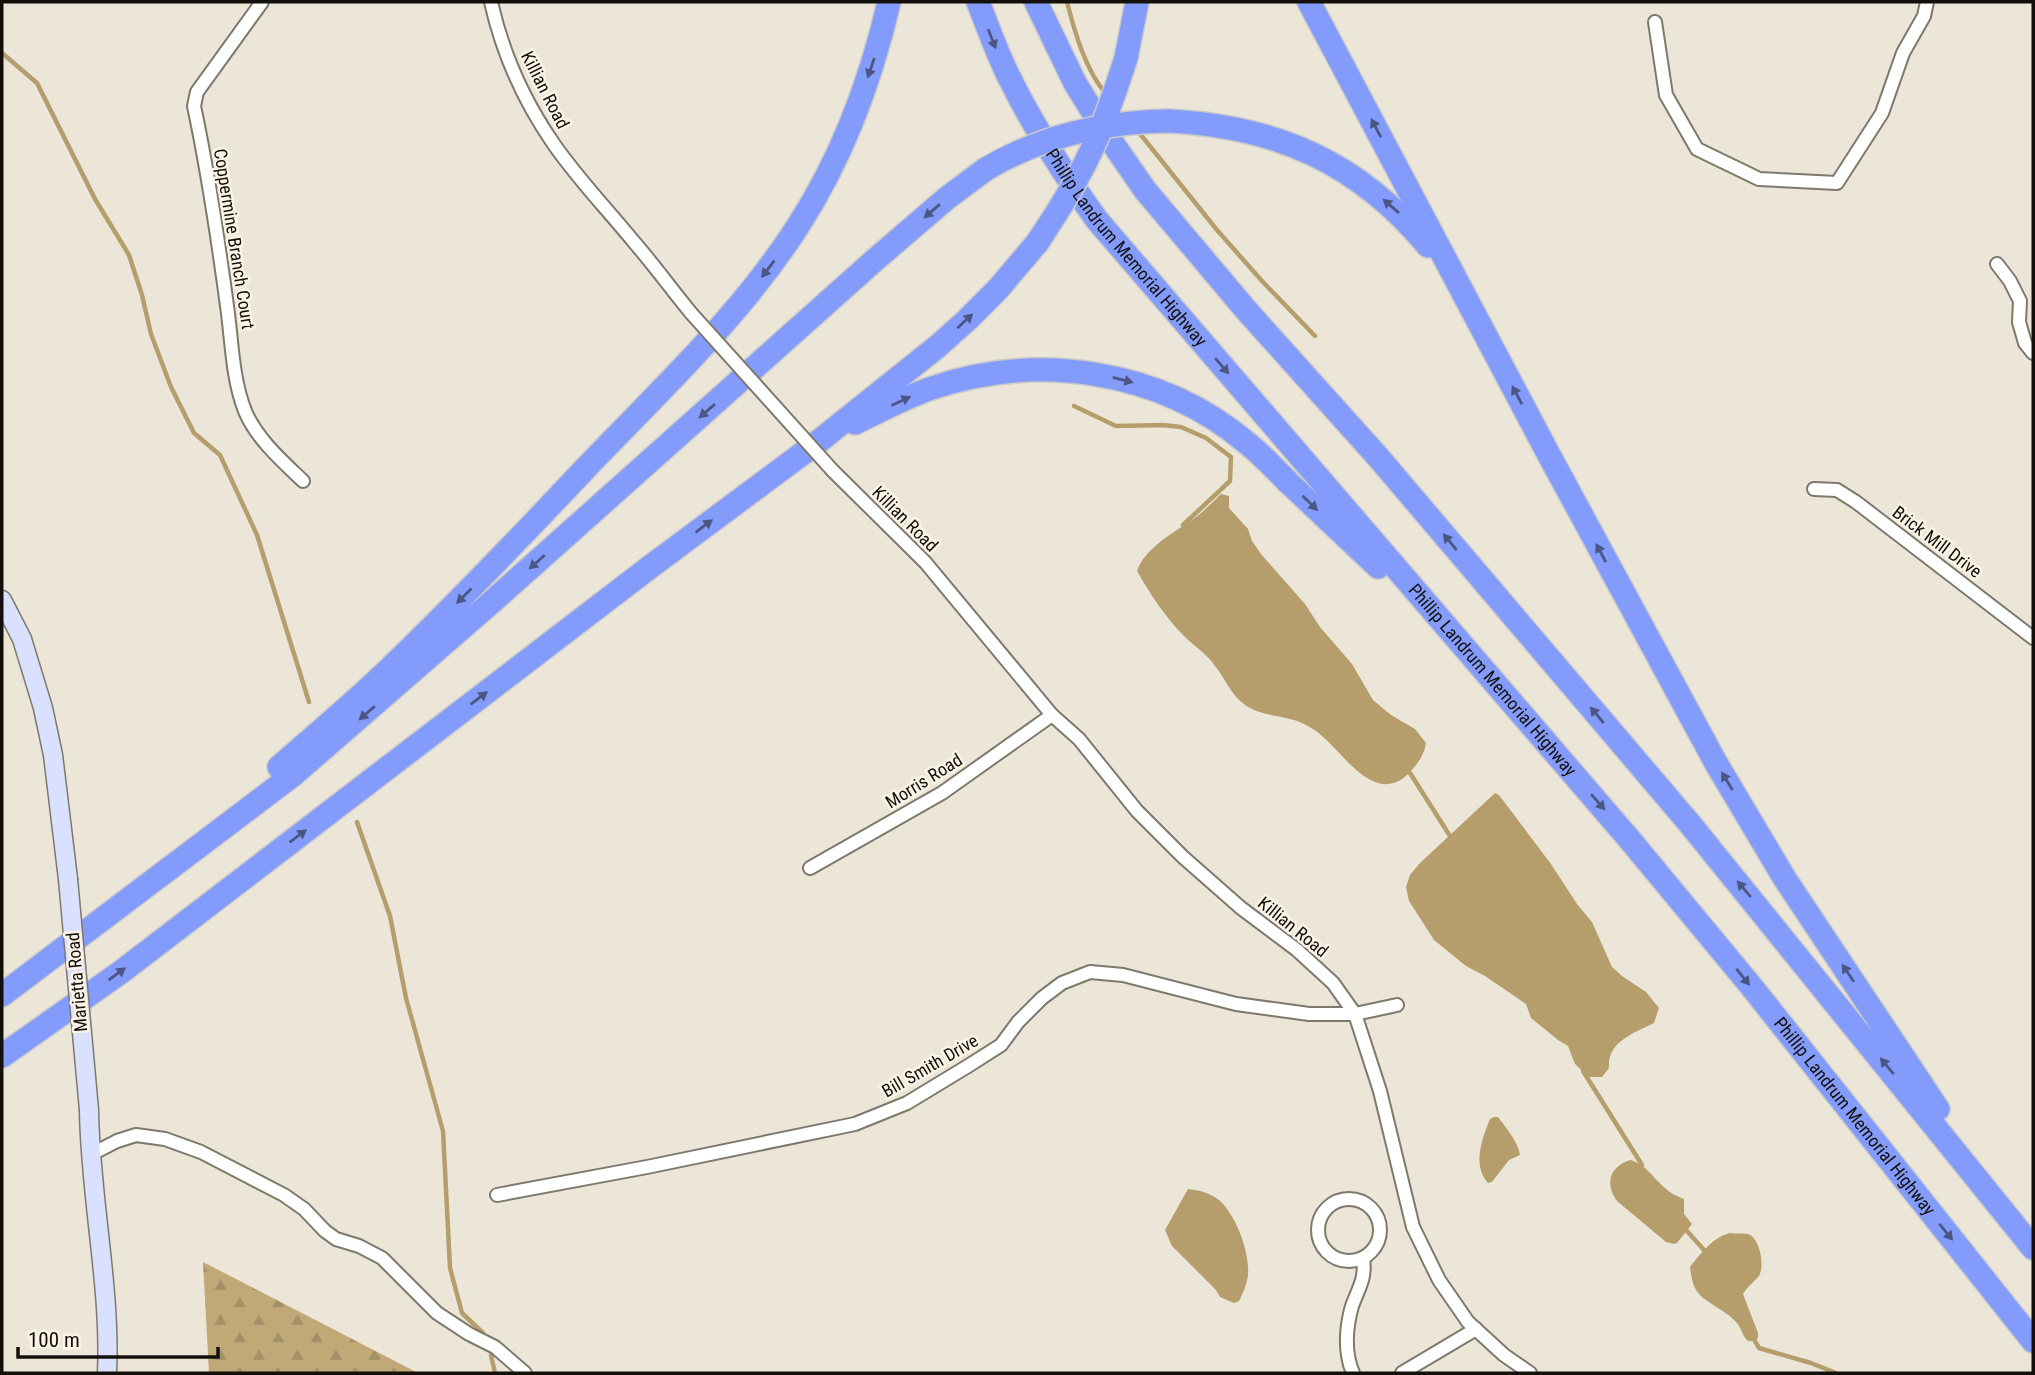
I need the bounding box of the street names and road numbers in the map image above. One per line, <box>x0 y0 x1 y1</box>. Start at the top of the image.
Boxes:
street label: Killian Road <box>517 48 574 132</box>
street label: Phillip Landrum Memorial Highway <box>1042 145 1212 351</box>
street label: Coppermine Branch Court <box>210 147 259 331</box>
street label: Killian Road <box>868 482 942 556</box>
street label: Brick Mill Drive <box>1889 501 1986 582</box>
street label: Phillip Landrum Memorial Highway <box>1404 579 1582 781</box>
street label: Morris Road <box>882 749 966 812</box>
street label: Killian Road <box>1254 892 1333 961</box>
street label: Marietta Road <box>62 931 91 1033</box>
street label: Phillip Landrum Memorial Highway <box>1770 1013 1940 1220</box>
street label: Bill Smith Drive <box>878 1030 982 1102</box>

